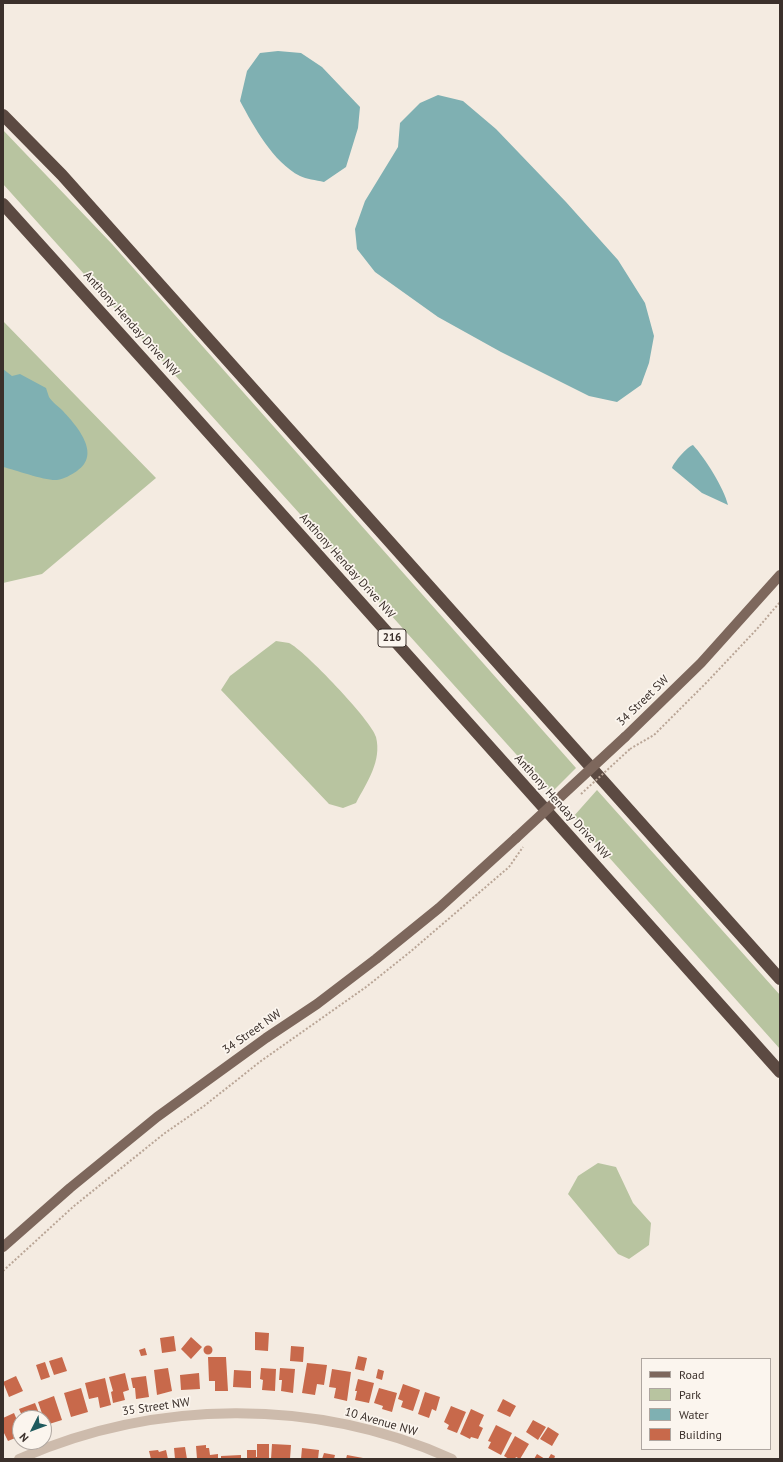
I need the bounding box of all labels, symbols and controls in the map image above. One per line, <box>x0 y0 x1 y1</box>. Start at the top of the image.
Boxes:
street label: Anthony Henday Drive NW <box>80 269 182 379</box>
street label: Anthony Henday Drive NW <box>296 511 398 621</box>
road number: 216 <box>378 629 406 647</box>
street label: 34 Street SW <box>614 673 672 729</box>
street label: Anthony Henday Drive NW <box>511 752 613 862</box>
street label: 34 Street NW <box>220 1007 284 1057</box>
legend <box>641 1358 771 1450</box>
text: Road <box>679 1367 704 1382</box>
text: Park <box>679 1387 701 1402</box>
street label: 35 Street NW <box>121 1395 191 1419</box>
street label: 10 Avenue NW <box>343 1405 419 1439</box>
text: Water <box>679 1407 709 1422</box>
north arrow <box>12 1410 52 1450</box>
text: Building <box>679 1427 722 1442</box>
text: N <box>16 1430 31 1445</box>

